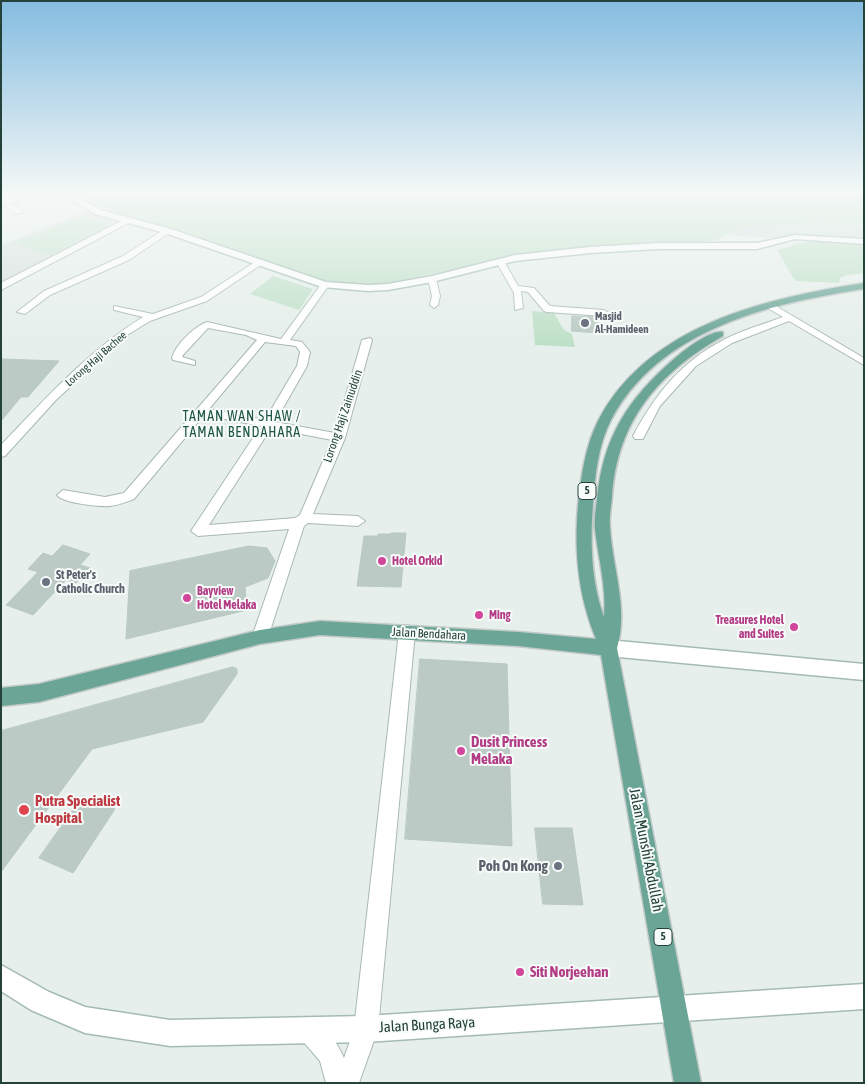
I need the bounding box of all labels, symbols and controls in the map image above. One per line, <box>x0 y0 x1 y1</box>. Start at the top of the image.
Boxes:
place label: Masjid Al-Hamideen <box>595 310 648 336</box>
marker: Masjid Al-Hamideen <box>579 317 591 329</box>
street label: Lorong Haji Bachee <box>63 329 129 389</box>
street label: Lorong Haji Zainuddin <box>320 368 366 464</box>
district label: TAMAN WAN SHAW / TAMAN BENDAHARA <box>180 409 304 442</box>
road number: 5 <box>578 482 596 500</box>
place label: Hotel Orkid <box>392 554 442 568</box>
marker: Hotel Orkid <box>376 555 388 567</box>
place label: St Peter's Catholic Church <box>56 568 125 596</box>
marker: St Peter's Catholic Church <box>40 576 52 588</box>
place label: Bayview Hotel Melaka <box>197 584 256 612</box>
marker: Bayview Hotel Melaka <box>181 592 193 604</box>
place label: Ming <box>489 608 511 622</box>
marker: Ming <box>473 609 485 621</box>
place label: Treasures Hotel and Suites <box>715 613 784 641</box>
marker: Treasures Hotel and Suites <box>788 621 800 633</box>
street label: Jalan Bendahara <box>392 625 466 643</box>
place label: Dusit Princess Melaka <box>471 733 547 768</box>
marker: Dusit Princess Melaka <box>455 745 467 757</box>
street label: Jalan Munshi Abdullah <box>625 787 667 913</box>
place label: Putra Specialist Hospital <box>35 792 120 827</box>
marker: Putra Specialist Hospital <box>17 803 31 817</box>
place label: Poh On Kong <box>479 857 548 875</box>
marker: Poh On Kong <box>552 860 564 872</box>
road number: 5 <box>654 929 672 946</box>
place label: Siti Norjeehan <box>530 963 608 981</box>
marker: Siti Norjeehan <box>514 966 526 978</box>
street label: Jalan Bunga Raya <box>378 1013 476 1037</box>

